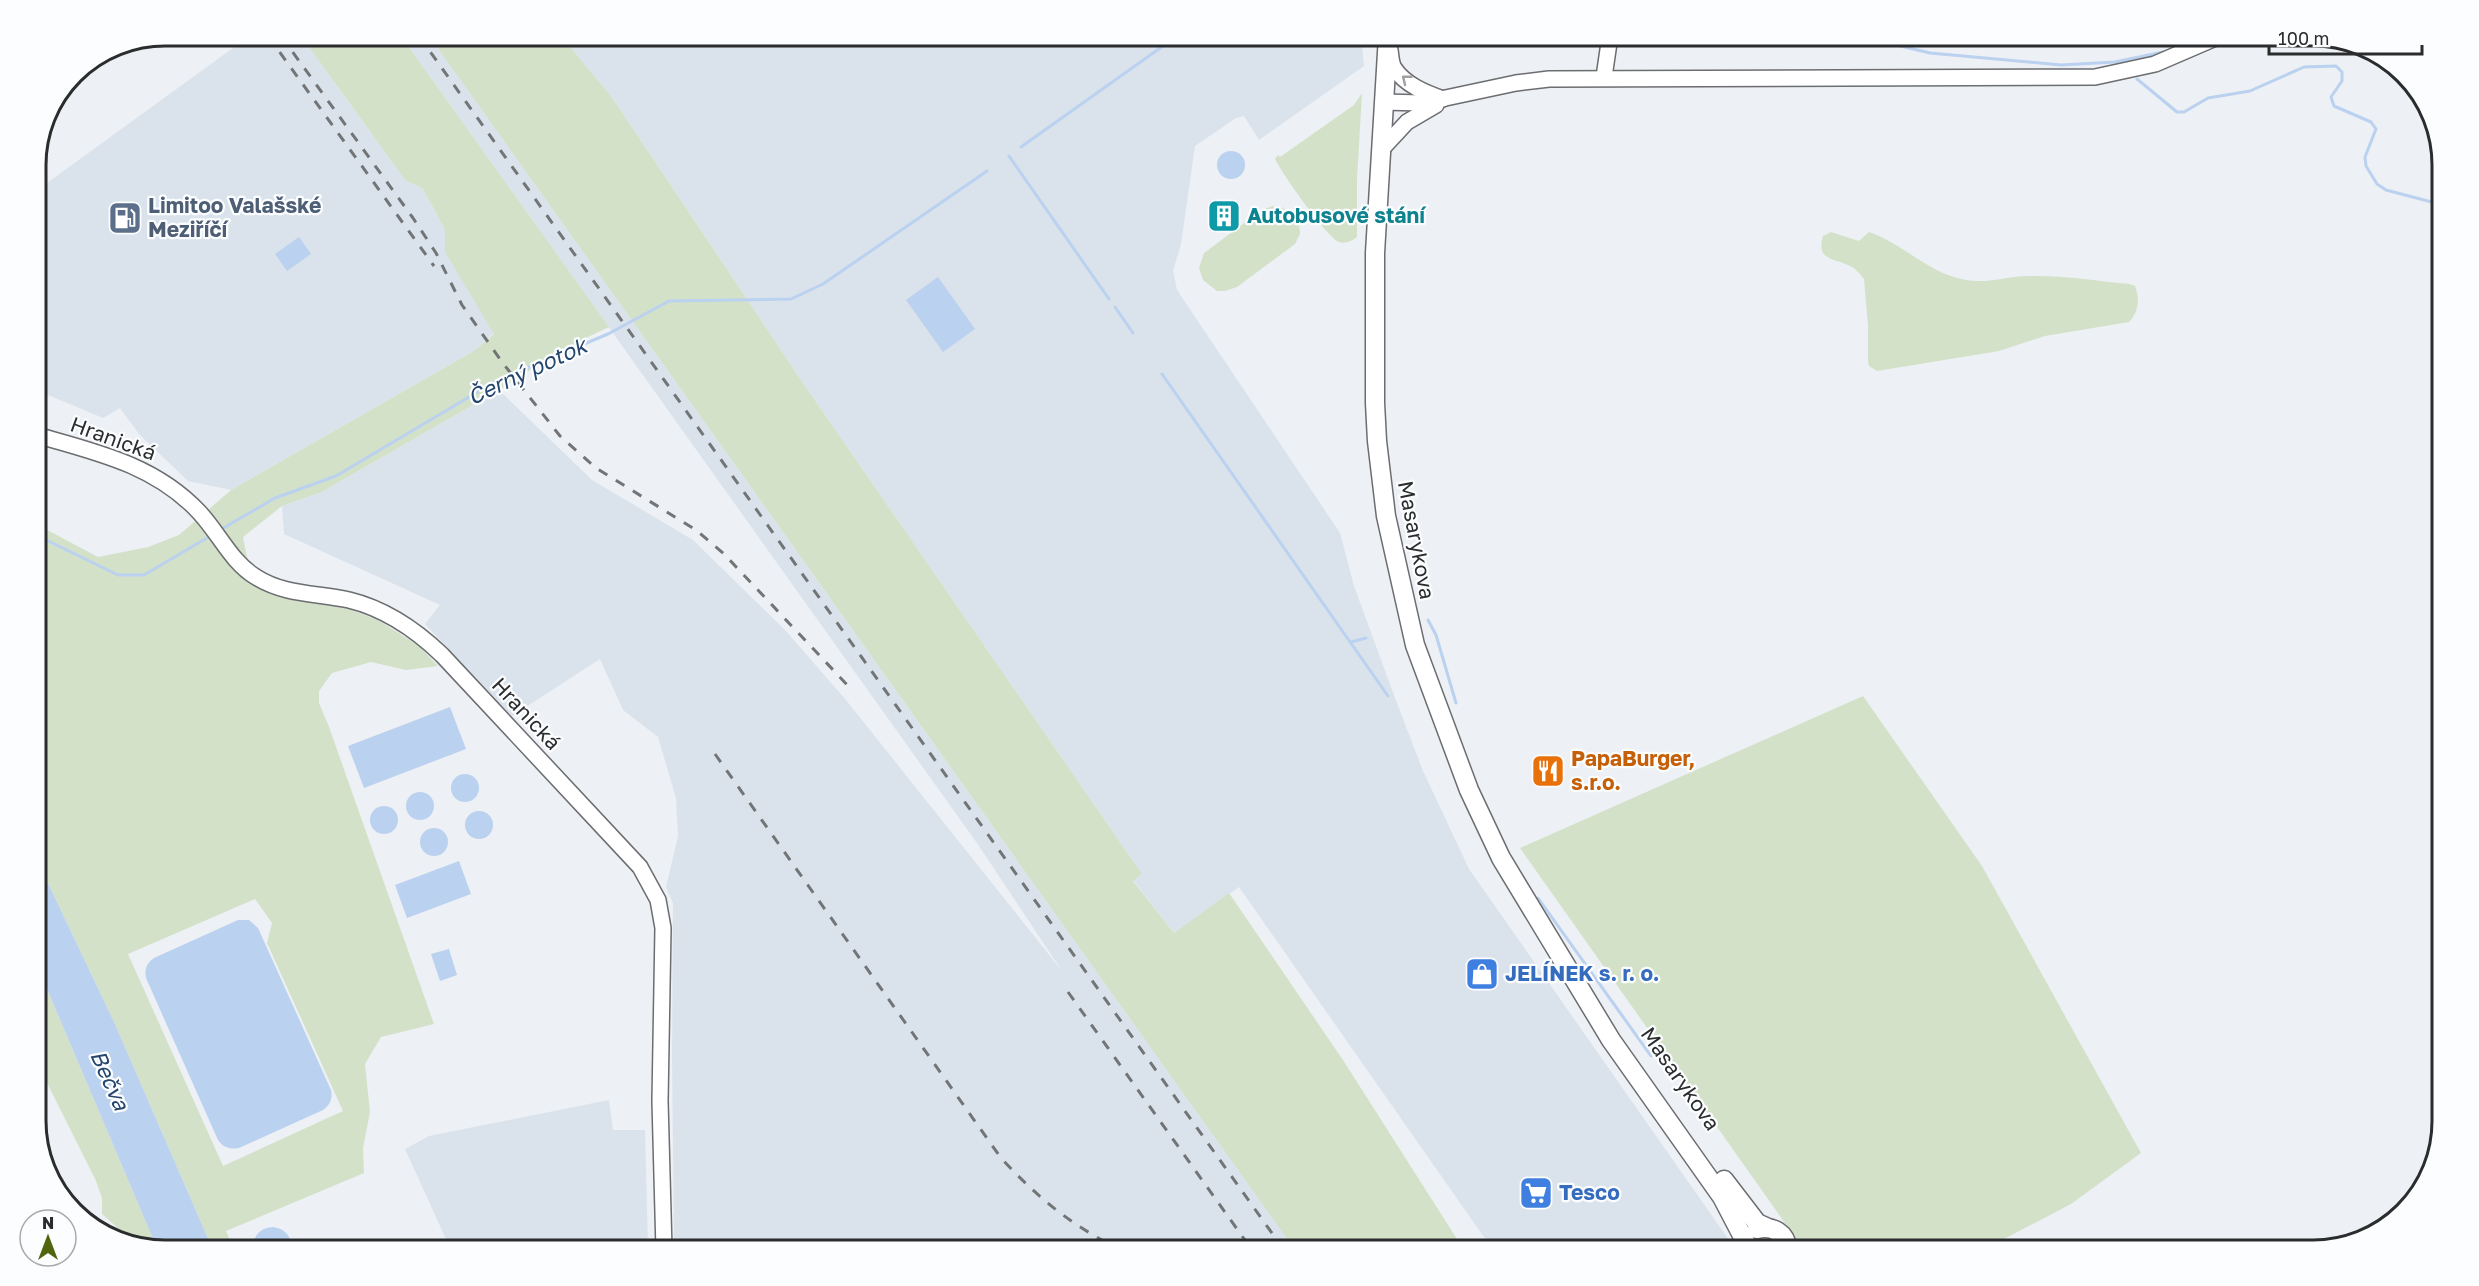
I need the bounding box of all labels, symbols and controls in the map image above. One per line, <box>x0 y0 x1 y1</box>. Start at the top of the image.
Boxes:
scale bar <box>2269 18 2422 56</box>
text: 100 m <box>2278 27 2329 49</box>
one-way arrow <box>1402 75 1413 86</box>
place label: Limitoo Valašské Meziříčí <box>148 192 321 242</box>
building icon: Autobusové stání <box>1206 198 1242 234</box>
fuel station icon: Limitoo Valašské Meziříčí <box>107 200 143 236</box>
place label: Autobusové stání <box>1247 202 1427 228</box>
water label: Černý potok <box>463 330 593 410</box>
street label: Hranická <box>67 411 160 466</box>
street label: Masarykova <box>1393 478 1441 601</box>
street label: Hranická <box>487 672 567 755</box>
place label: PapaBurger, s.r.o. <box>1571 745 1695 795</box>
restaurant icon: PapaBurger, s.r.o. <box>1530 753 1566 789</box>
shop icon: JELÍNEK s. r. o. <box>1464 956 1500 992</box>
place label: JELÍNEK s. r. o. <box>1505 960 1659 986</box>
street label: Masarykova <box>1636 1022 1726 1135</box>
water label: Bečva <box>85 1045 136 1116</box>
supermarket icon: Tesco <box>1518 1175 1554 1211</box>
place label: Tesco <box>1559 1179 1620 1205</box>
north arrow <box>18 1208 78 1268</box>
text: N <box>42 1213 54 1233</box>

